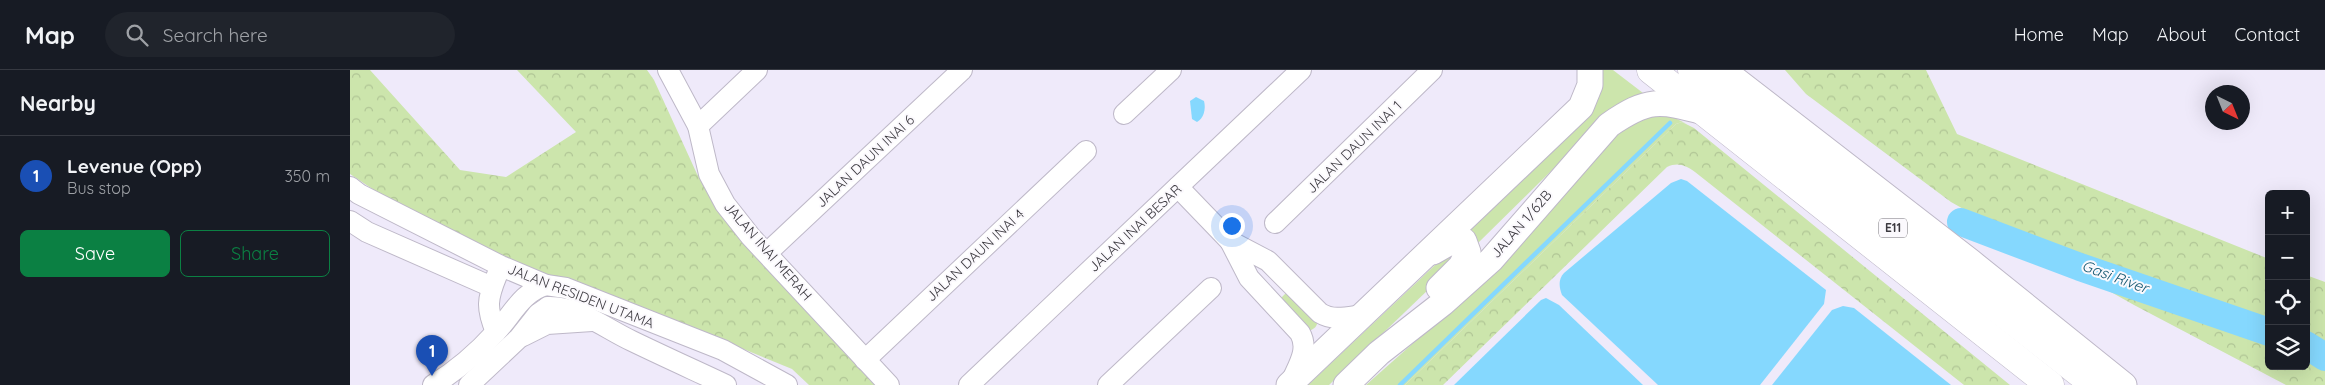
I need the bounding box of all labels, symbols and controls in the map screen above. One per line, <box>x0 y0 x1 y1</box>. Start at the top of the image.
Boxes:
search box <box>105 12 455 57</box>
text: Map <box>25 20 75 50</box>
icon: search <box>123 21 151 49</box>
text: Search here <box>163 23 268 47</box>
text: Home <box>2014 23 2064 46</box>
text: Map <box>2092 23 2129 46</box>
text: About <box>2157 23 2207 46</box>
text: Contact <box>2235 23 2300 46</box>
north arrow <box>2205 85 2250 130</box>
text: Nearby <box>20 90 96 116</box>
street label: JALAN DAUN INAI 1 <box>1303 97 1405 197</box>
street label: JALAN DAUN INAI 6 <box>812 110 918 211</box>
text: Levenue (Opp) <box>67 154 201 178</box>
text: 1 <box>33 166 39 186</box>
text: 350 m <box>284 166 330 186</box>
text: Bus stop <box>67 178 131 198</box>
street label: JALAN INAI BESAR <box>1085 180 1185 276</box>
street label: JALAN 1/62B <box>1487 186 1555 262</box>
map controls <box>2265 190 2310 370</box>
button: + <box>2265 190 2310 235</box>
street label: JALAN INAI MERAH <box>720 198 816 304</box>
street label: JALAN DAUN INAI 4 <box>922 205 1028 305</box>
your location <box>1219 213 1245 239</box>
road number: E11 <box>1879 218 1907 238</box>
button: Save <box>20 230 170 277</box>
button: Share <box>180 230 330 277</box>
button: − <box>2265 235 2310 280</box>
water label: Gasi River <box>2079 256 2153 298</box>
street label: JALAN RESIDEN UTAMA <box>505 260 657 332</box>
button: locate <box>2265 280 2310 325</box>
button: layers <box>2265 325 2310 370</box>
pin: 1 <box>416 335 448 376</box>

